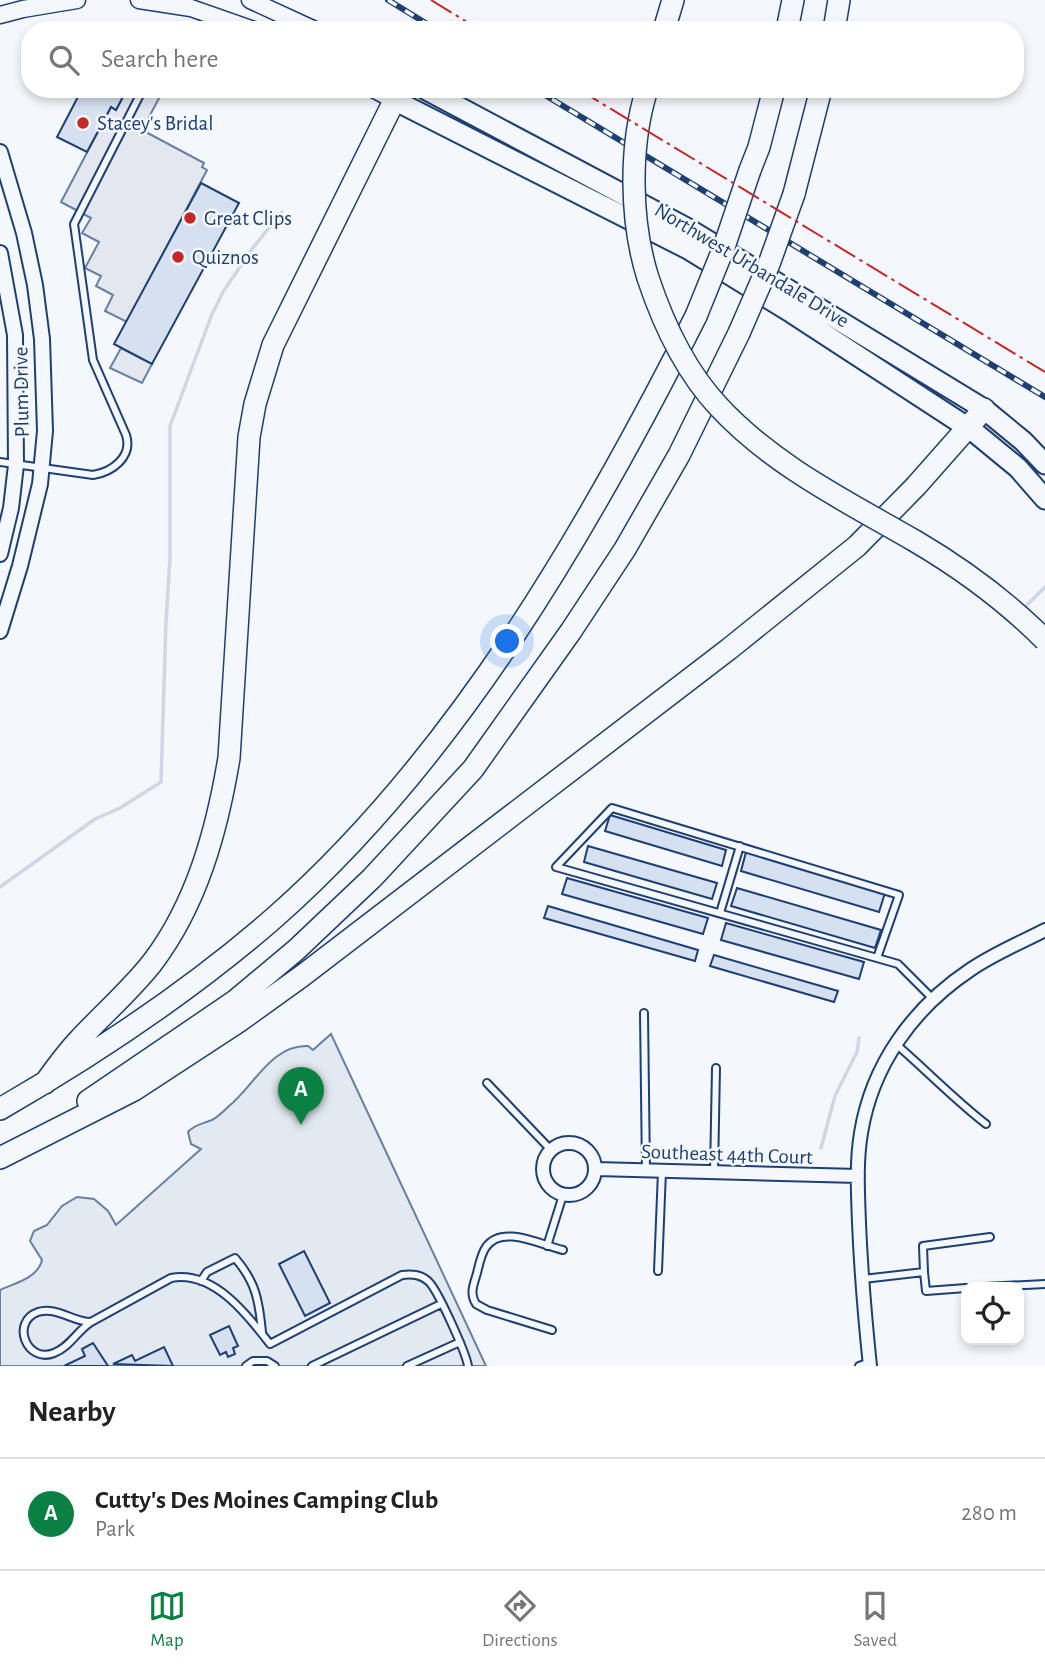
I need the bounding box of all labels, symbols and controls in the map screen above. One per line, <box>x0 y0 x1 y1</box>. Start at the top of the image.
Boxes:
search box <box>21 21 1024 98</box>
icon: search <box>45 41 83 79</box>
text: Search here <box>101 46 219 72</box>
place label: Stacey's Bridal <box>97 113 213 134</box>
marker: Stacey's Bridal <box>75 115 91 131</box>
street label: Northwest Urbandale Drive <box>651 199 853 332</box>
place label: Great Clips <box>204 208 292 229</box>
marker: Great Clips <box>182 210 198 226</box>
place label: Quiznos <box>192 247 259 268</box>
marker: Quiznos <box>170 249 186 265</box>
street label: Plum Drive <box>10 347 33 437</box>
your location <box>490 624 524 658</box>
pin: A <box>278 1067 324 1125</box>
street label: Southeast 44th Court <box>641 1141 813 1168</box>
map controls <box>961 1282 1024 1345</box>
button: locate <box>961 1282 1024 1345</box>
text: Nearby <box>28 1397 116 1427</box>
text: Cutty's Des Moines Camping Club <box>95 1487 438 1513</box>
text: A <box>44 1502 58 1525</box>
text: 280 m <box>961 1502 1017 1525</box>
text: Park <box>95 1518 135 1541</box>
tab: Map <box>148 1587 186 1652</box>
tab: Directions <box>482 1587 558 1652</box>
tab: Saved <box>854 1587 897 1652</box>

